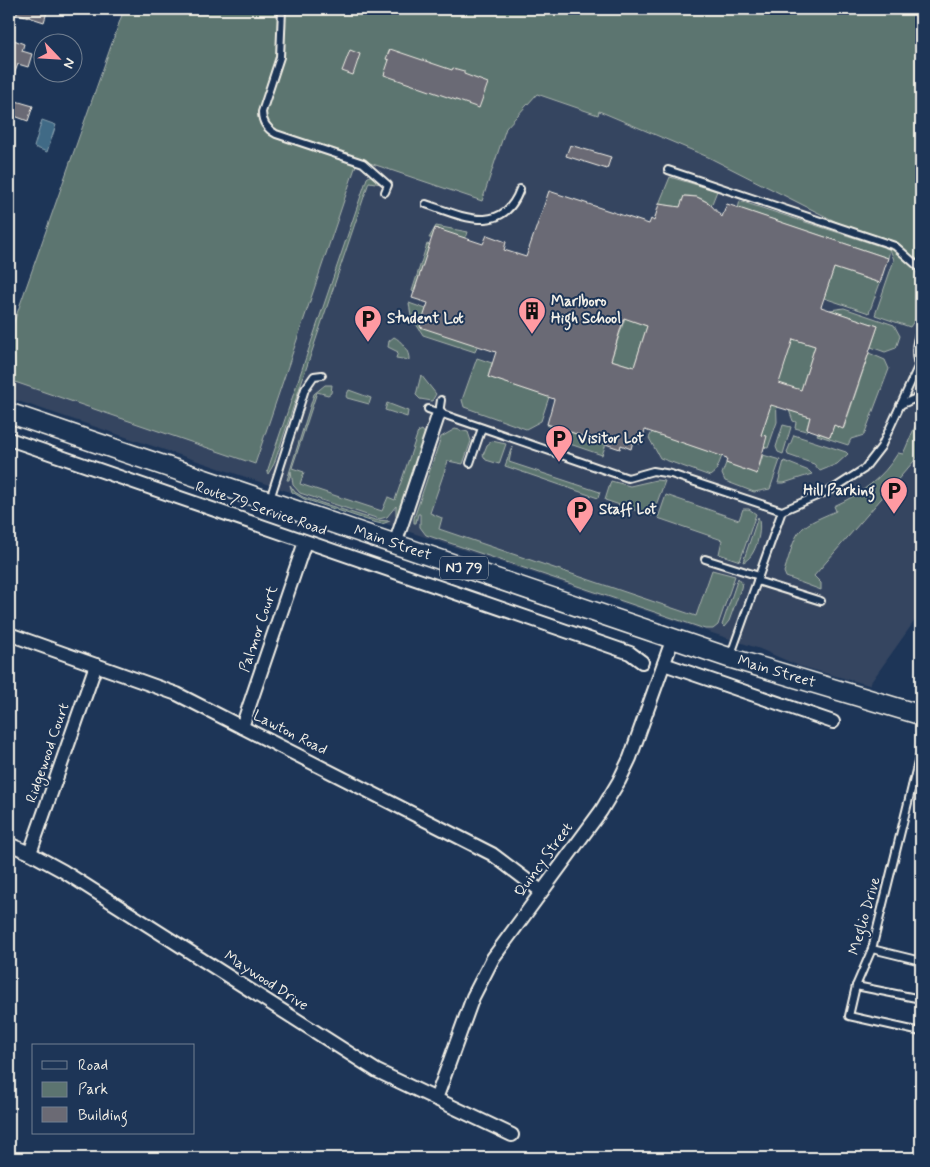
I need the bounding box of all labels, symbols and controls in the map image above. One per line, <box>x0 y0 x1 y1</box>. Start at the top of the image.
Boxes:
north arrow <box>32 32 82 82</box>
text: N <box>59 55 79 71</box>
place label: Marlboro High School <box>551 292 621 331</box>
building icon: Marlboro High School <box>517 296 547 335</box>
parking icon: Student Lot <box>353 304 383 343</box>
place label: Student Lot <box>387 309 464 329</box>
parking icon: Visitor Lot <box>544 424 574 463</box>
place label: Visitor Lot <box>578 429 644 449</box>
parking icon: Hill Parking <box>879 476 909 515</box>
street label: Route 79 Service Road <box>193 477 329 541</box>
place label: Hill Parking <box>803 481 875 503</box>
parking icon: Staff Lot <box>565 495 595 534</box>
place label: Staff Lot <box>599 500 657 520</box>
street label: Main Street <box>351 521 434 566</box>
road number: NJ 79 <box>440 556 488 580</box>
street label: Palmor Court <box>235 583 283 675</box>
street label: Main Street <box>735 651 818 693</box>
street label: Ridgewood Court <box>22 700 76 806</box>
street label: Lawton Road <box>249 706 331 760</box>
street label: Quincy Street <box>510 818 578 901</box>
street label: Meglio Drive <box>844 875 887 958</box>
street label: Maywood Drive <box>220 946 312 1016</box>
legend <box>32 1044 195 1134</box>
text: Road <box>78 1056 108 1076</box>
text: Park <box>78 1080 108 1100</box>
text: Building <box>78 1106 128 1127</box>

